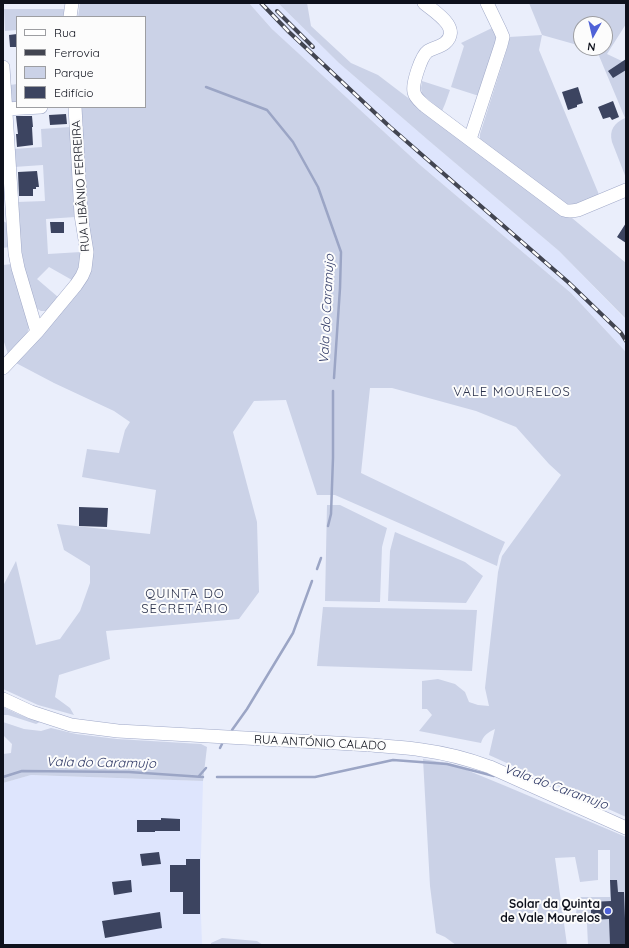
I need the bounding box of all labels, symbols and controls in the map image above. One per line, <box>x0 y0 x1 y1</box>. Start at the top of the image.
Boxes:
legend <box>16 16 146 108</box>
north arrow <box>573 16 613 56</box>
text: Rua <box>54 25 76 40</box>
text: N <box>586 39 596 54</box>
text: Ferrovia <box>54 45 100 60</box>
text: Parque <box>54 65 94 80</box>
text: Edifício <box>54 85 94 100</box>
street label: RUA LIBÂNIO FERREIRA <box>69 120 93 252</box>
water label: Vala do Caramujo <box>316 254 338 364</box>
district label: VALE MOURELOS <box>453 384 571 400</box>
district label: QUINTA DO SECRETÁRIO <box>141 586 229 617</box>
street label: RUA ANTÓNIO CALADO <box>254 732 386 754</box>
water label: Vala do Caramujo <box>46 754 156 772</box>
water label: Vala do Caramujo <box>502 761 610 813</box>
place label: Solar da Quinta de Vale Mourelos <box>500 897 600 925</box>
marker: Solar da Quinta de Vale Mourelos <box>603 906 613 916</box>

